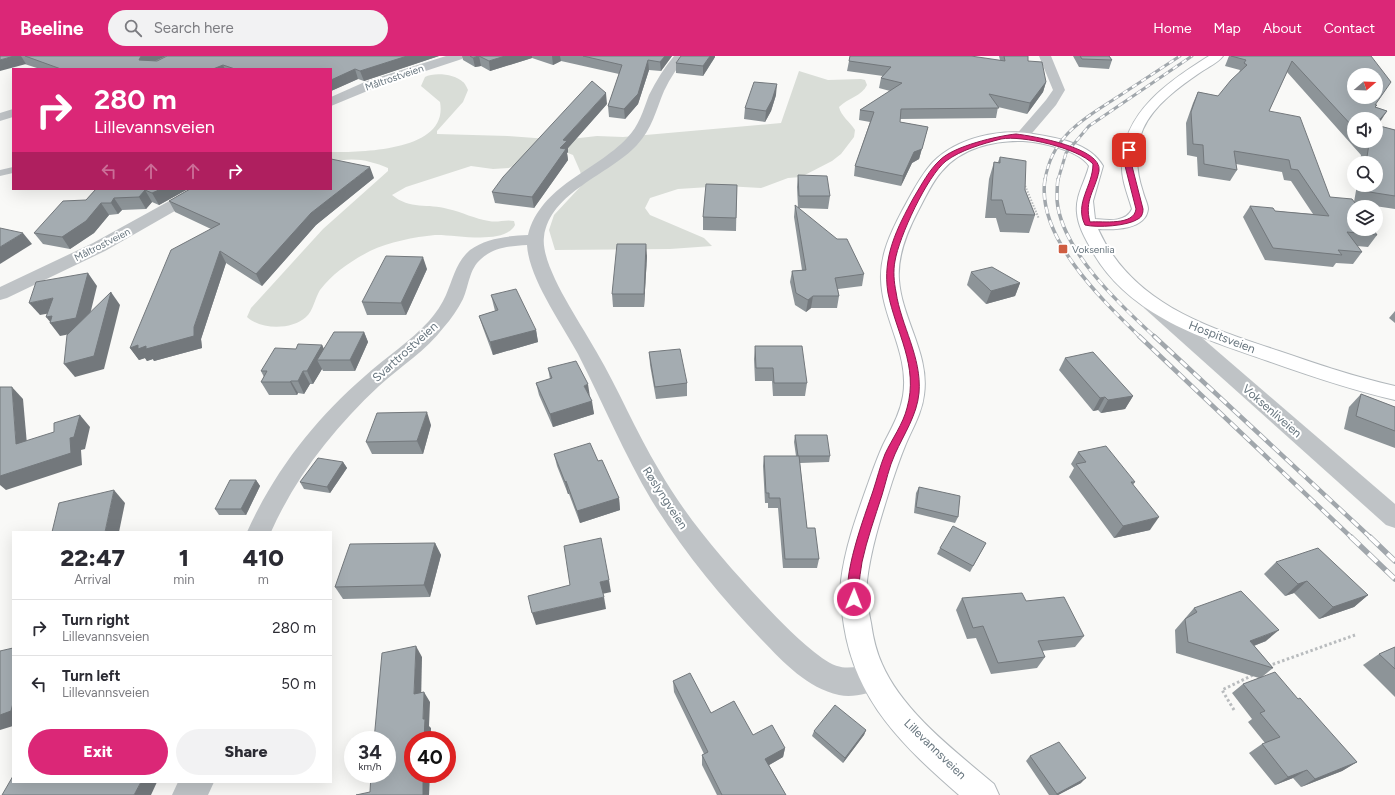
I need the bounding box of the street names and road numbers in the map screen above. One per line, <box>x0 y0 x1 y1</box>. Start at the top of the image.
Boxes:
street label: Måltrostveien <box>363 61 426 94</box>
street label: Måltrostveien <box>72 225 133 264</box>
street label: Hospitsveien <box>1187 318 1258 356</box>
street label: Svarttrostveien <box>370 319 441 385</box>
street label: Voksenliveien <box>1240 382 1305 441</box>
street label: Røslyngveien <box>640 464 690 532</box>
street label: Lillevannsveien <box>901 716 969 782</box>

